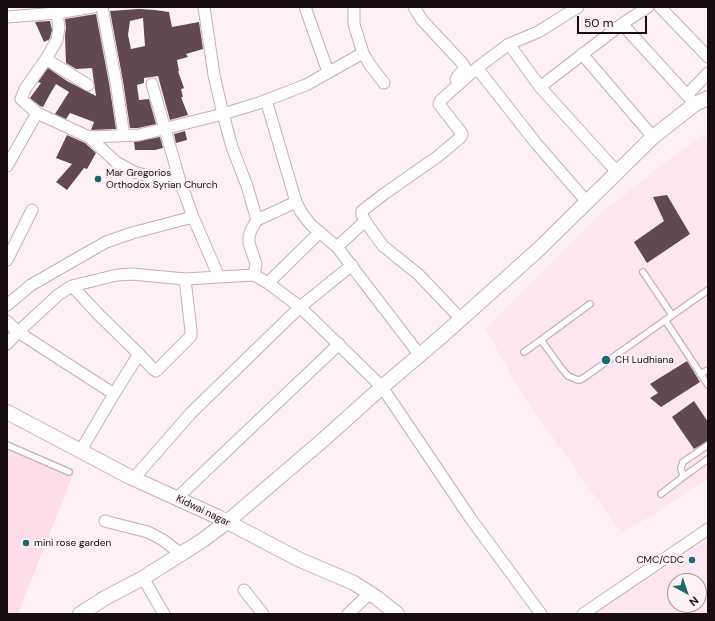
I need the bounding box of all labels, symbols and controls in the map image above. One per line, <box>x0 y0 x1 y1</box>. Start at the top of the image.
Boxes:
scale bar <box>579 8 649 34</box>
text: 50 m <box>584 15 613 31</box>
place label: Mar Gregorios Orthodox Syrian Church <box>106 167 218 190</box>
marker: Mar Gregorios Orthodox Syrian Church <box>93 174 103 184</box>
marker: CH Ludhiana <box>600 354 612 366</box>
place label: CH Ludhiana <box>615 354 674 366</box>
street label: Kidwai nagar <box>174 493 232 529</box>
place label: mini rose garden <box>34 537 111 549</box>
marker: mini rose garden <box>21 538 31 548</box>
place label: CMC/CDC <box>636 554 684 566</box>
marker: CMC/CDC <box>687 555 697 565</box>
north arrow <box>667 573 707 613</box>
text: N <box>686 593 702 609</box>

